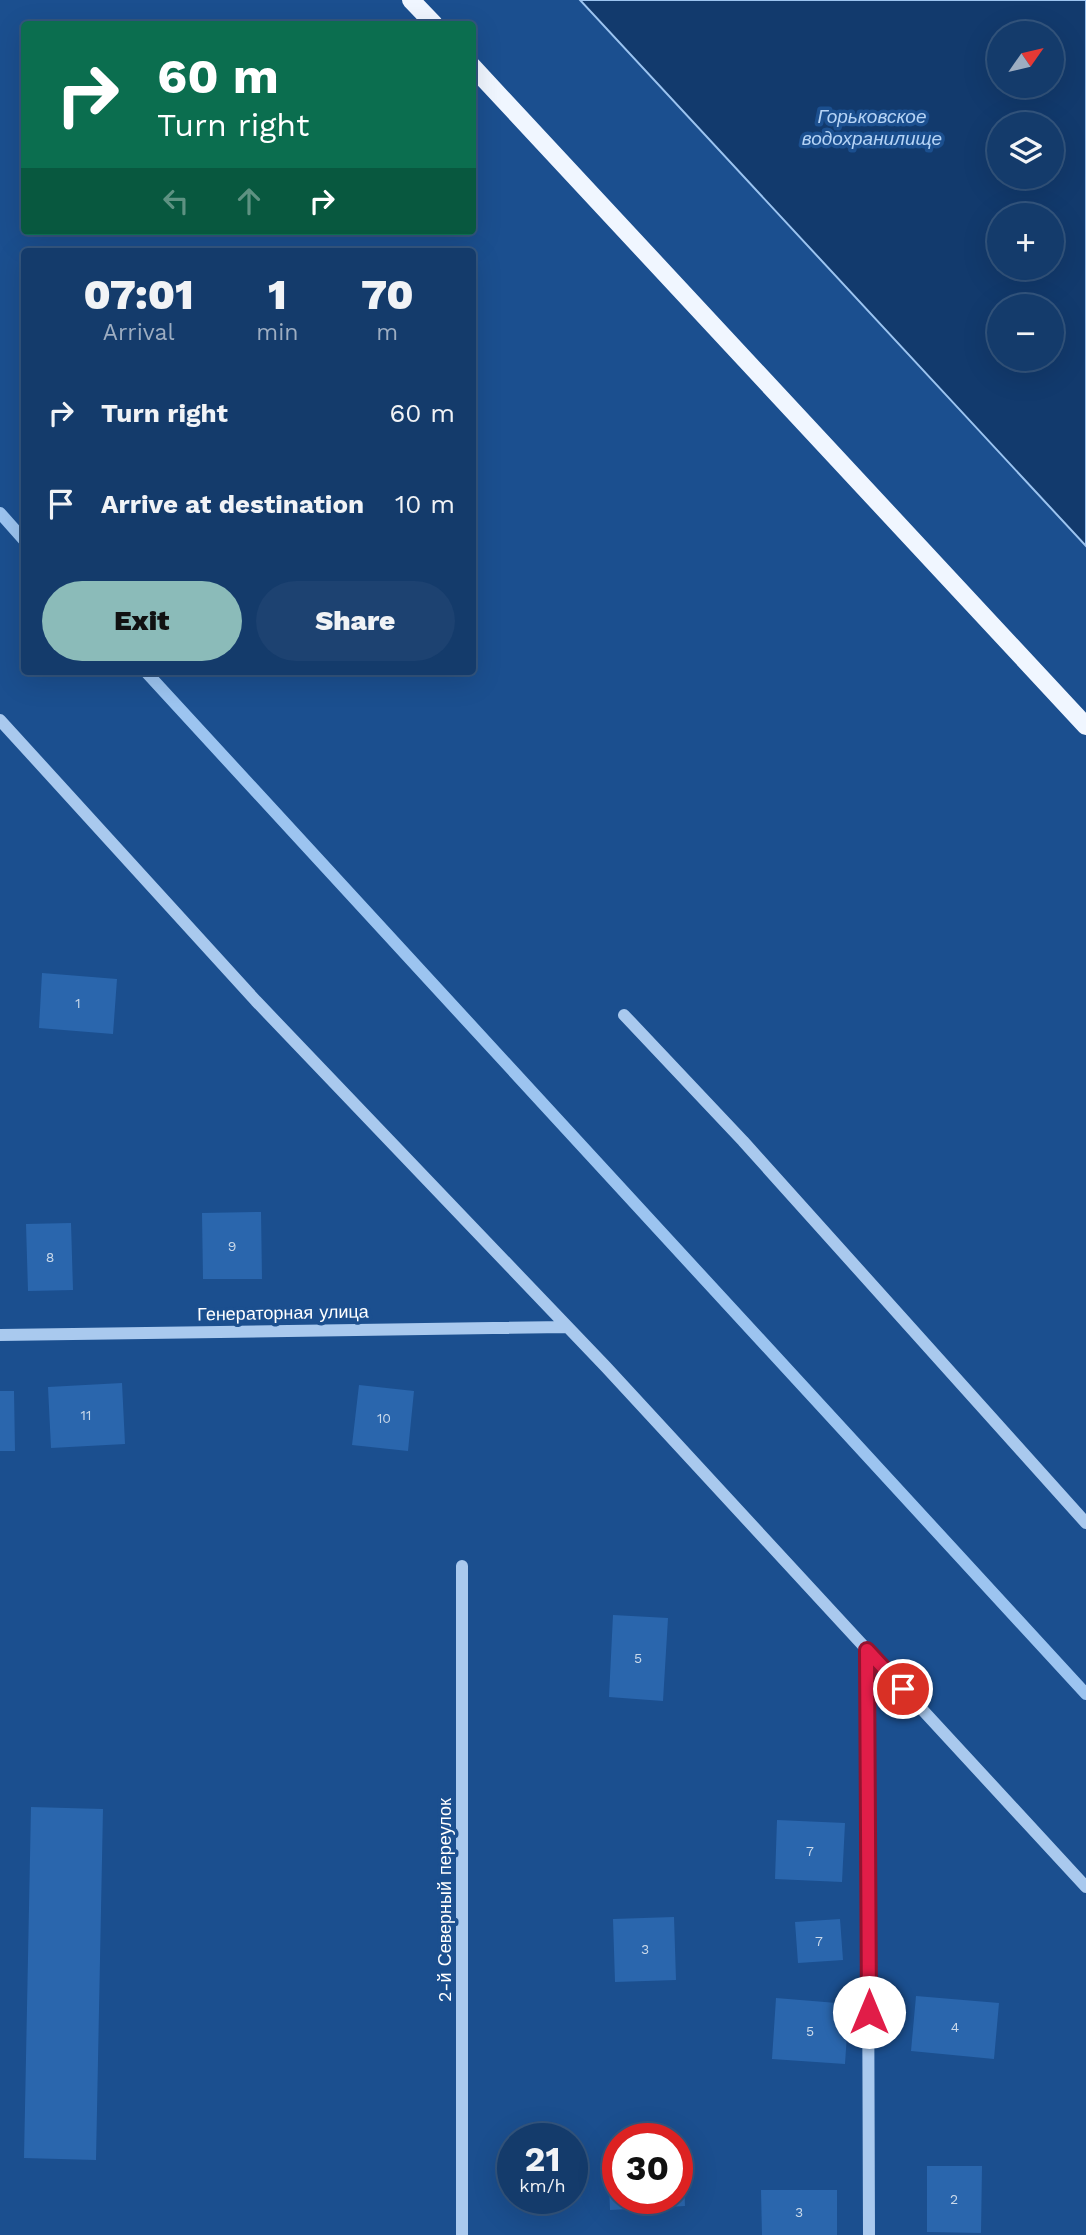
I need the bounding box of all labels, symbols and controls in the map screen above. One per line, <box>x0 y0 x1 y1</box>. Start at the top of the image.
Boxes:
north arrow <box>987 21 1064 98</box>
map controls <box>987 21 1064 371</box>
text: 60 m <box>157 47 279 105</box>
icon: right <box>42 49 133 140</box>
water label: Горьковское водохранилище <box>802 105 942 150</box>
text: Turn right <box>157 106 309 144</box>
button: layers <box>987 112 1064 189</box>
icon: left <box>157 182 195 220</box>
icon: ahead <box>230 182 268 220</box>
icon: right <box>303 182 341 220</box>
button: + <box>987 203 1064 280</box>
text: 07:01 <box>84 270 194 319</box>
text: 1 <box>268 270 287 319</box>
text: 70 <box>361 270 413 319</box>
button: − <box>987 294 1064 371</box>
text: Arrival <box>103 319 175 346</box>
text: min <box>256 319 299 346</box>
text: m <box>376 319 398 346</box>
icon: right <box>42 394 80 432</box>
text: Turn right <box>101 398 228 428</box>
text: 60 m <box>389 398 455 428</box>
icon: arrive <box>42 485 80 523</box>
text: Arrive at destination <box>101 489 364 519</box>
text: 10 m <box>395 489 455 519</box>
button: Exit <box>42 581 242 661</box>
button: Share <box>256 581 455 661</box>
house number: 1 <box>75 995 81 1011</box>
house number: 9 <box>228 1238 236 1254</box>
house number: 8 <box>46 1249 54 1265</box>
street label: Генераторная улица <box>197 1300 370 1324</box>
house number: 11 <box>81 1407 91 1423</box>
house number: 10 <box>377 1410 391 1426</box>
house number: 5 <box>634 1650 642 1666</box>
pin <box>873 1659 933 1719</box>
icon: arrive <box>884 1670 922 1708</box>
street label: 2-й Северный переулок <box>434 1798 455 2002</box>
house number: 7 <box>806 1843 814 1859</box>
house number: 7 <box>815 1933 823 1949</box>
house number: 3 <box>641 1941 649 1957</box>
position arrow <box>832 1975 906 2049</box>
house number: 4 <box>951 2019 959 2035</box>
house number: 5 <box>806 2023 814 2039</box>
speed limit sign: 30 <box>602 2123 693 2214</box>
text: 21 <box>525 2138 560 2180</box>
text: km/h <box>519 2175 566 2196</box>
house number: 2 <box>950 2191 958 2207</box>
house number: 3 <box>795 2204 803 2220</box>

